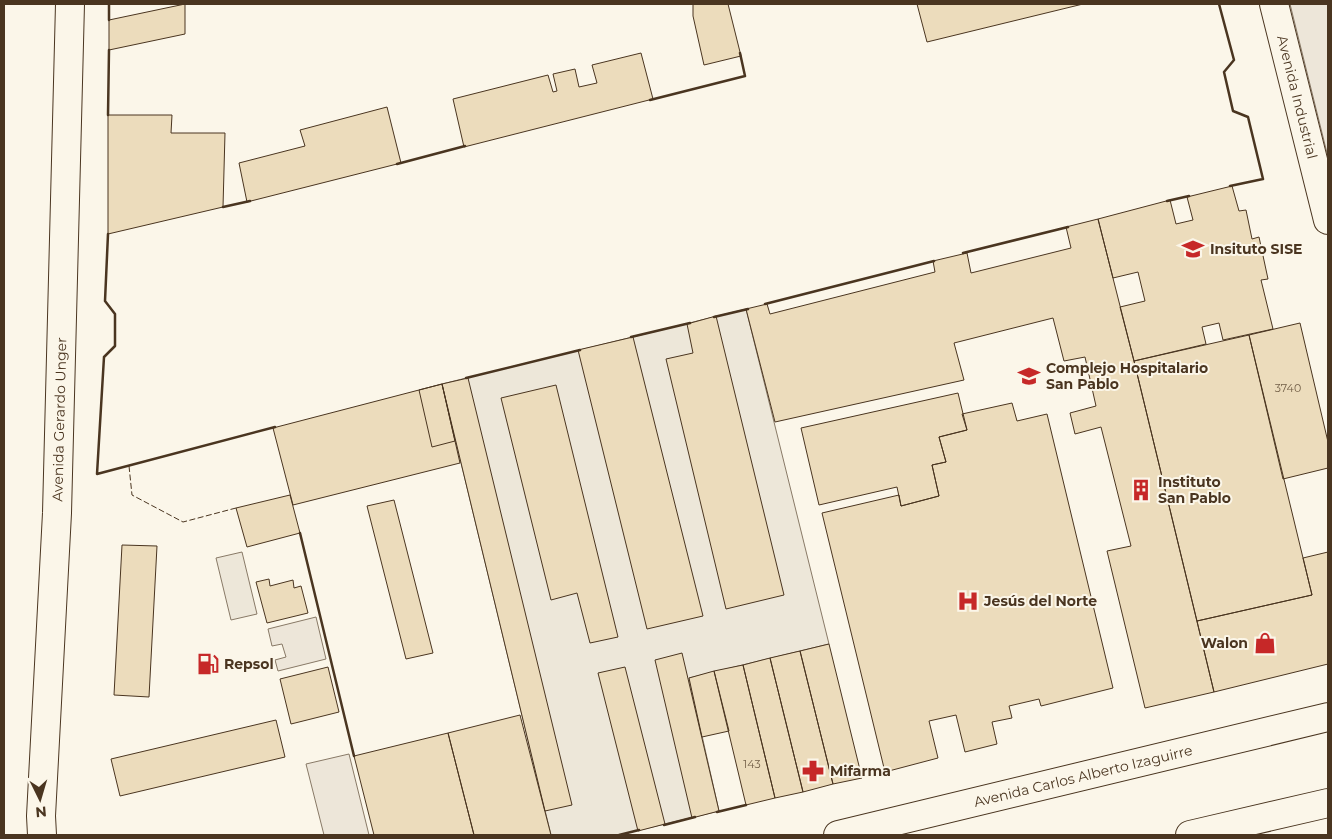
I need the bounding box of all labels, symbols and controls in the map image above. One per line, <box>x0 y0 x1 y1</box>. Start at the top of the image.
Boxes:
street label: Avenida Industrial <box>1273 33 1321 161</box>
school or university icon: Insituto SISE <box>1180 236 1206 262</box>
place label: Insituto SISE <box>1210 240 1302 258</box>
street label: Avenida Gerardo Unger <box>48 337 70 502</box>
place label: Complejo Hospitalario San Pablo <box>1046 359 1208 393</box>
school or university icon: Complejo Hospitalario San Pablo <box>1016 363 1042 389</box>
house number: 3740 <box>1275 381 1301 395</box>
place label: Instituto San Pablo <box>1158 473 1231 507</box>
building icon: Instituto San Pablo <box>1128 477 1154 503</box>
hospital icon: Jesús del Norte <box>955 588 981 614</box>
place label: Jesús del Norte <box>983 592 1097 610</box>
shop icon: Walon <box>1252 630 1278 656</box>
place label: Walon <box>1201 634 1248 652</box>
fuel station icon: Repsol <box>195 651 221 677</box>
place label: Repsol <box>224 655 274 673</box>
street label: Avenida Carlos Alberto Izaguirre <box>972 741 1194 811</box>
house number: 143 <box>743 757 761 771</box>
pharmacy icon: Mifarma <box>800 758 826 784</box>
place label: Mifarma <box>830 762 891 780</box>
north arrow <box>15 774 65 824</box>
text: N <box>35 802 48 821</box>

